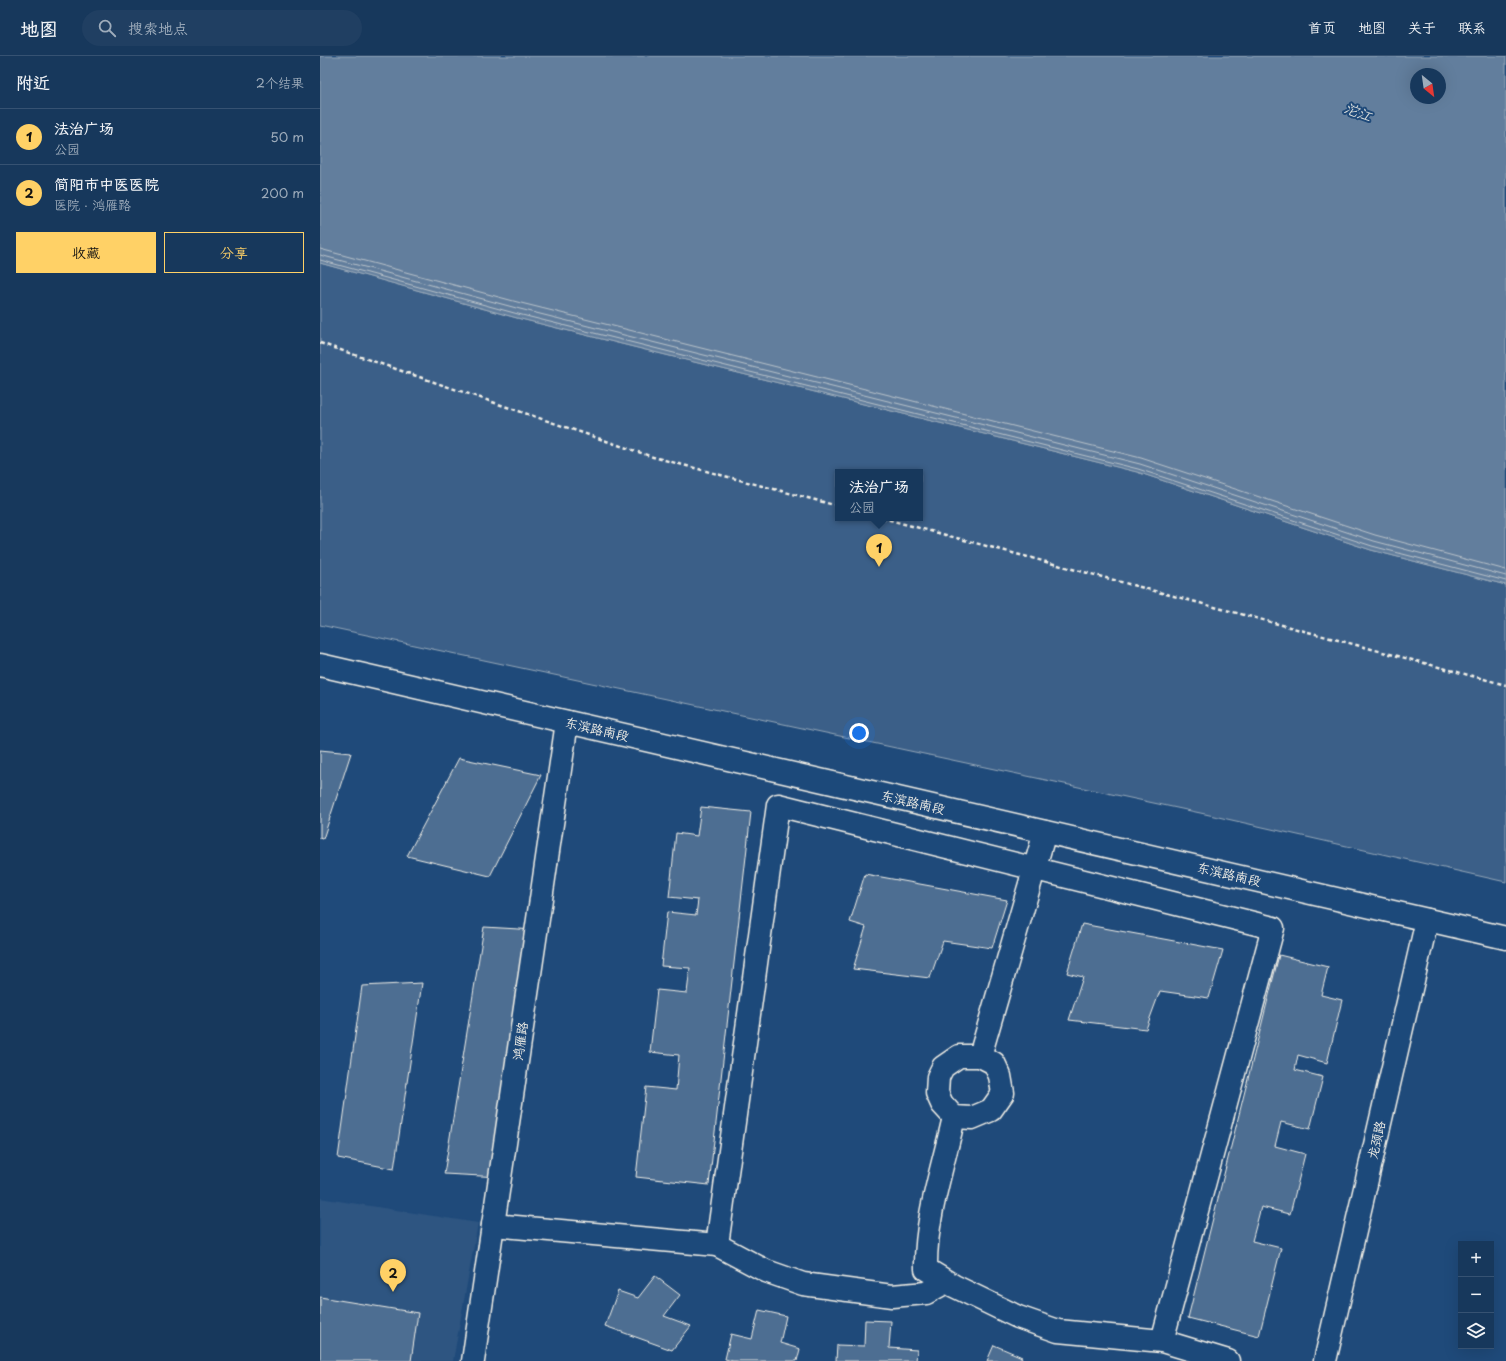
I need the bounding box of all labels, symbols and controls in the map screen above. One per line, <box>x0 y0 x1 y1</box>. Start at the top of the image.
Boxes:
search box <box>82 10 362 46</box>
text: 地图 <box>20 14 58 42</box>
text: 搜索地点 <box>128 16 188 39</box>
icon: search <box>96 17 118 39</box>
text: 首页 <box>1308 17 1336 38</box>
text: 地图 <box>1358 17 1386 38</box>
text: 关于 <box>1408 17 1436 38</box>
text: 联系 <box>1458 17 1486 38</box>
north arrow <box>1410 68 1446 104</box>
text: 附近 <box>16 69 50 95</box>
text: 2个结果 <box>256 73 304 92</box>
water label: 沱江 <box>1341 97 1376 127</box>
text: 法治广场 <box>54 116 114 139</box>
text: 1 <box>26 127 32 146</box>
text: 50 m <box>270 127 304 146</box>
text: 公园 <box>54 139 80 158</box>
text: 简阳市中医医院 <box>54 172 159 195</box>
text: 2 <box>24 183 34 202</box>
text: 200 m <box>261 183 304 202</box>
text: 医院 · 鸿雁路 <box>54 195 131 214</box>
button: 收藏 <box>16 232 156 273</box>
button: 分享 <box>164 232 304 273</box>
popup <box>835 469 923 521</box>
text: 法治广场 <box>849 474 909 497</box>
text: 公园 <box>849 497 875 516</box>
pin: 1 <box>866 534 892 567</box>
street label: 东滨路南段 <box>563 712 631 745</box>
your location <box>849 723 869 743</box>
street label: 东滨路南段 <box>879 785 947 818</box>
street label: 东滨路南段 <box>1195 857 1263 890</box>
street label: 鸿雁路 <box>507 1020 532 1062</box>
street label: 龙颈路 <box>1362 1119 1389 1161</box>
map controls <box>1458 1241 1494 1349</box>
button: + <box>1458 1241 1494 1277</box>
pin: 2 <box>380 1259 406 1292</box>
button: − <box>1458 1277 1494 1313</box>
button: layers <box>1458 1313 1494 1349</box>

